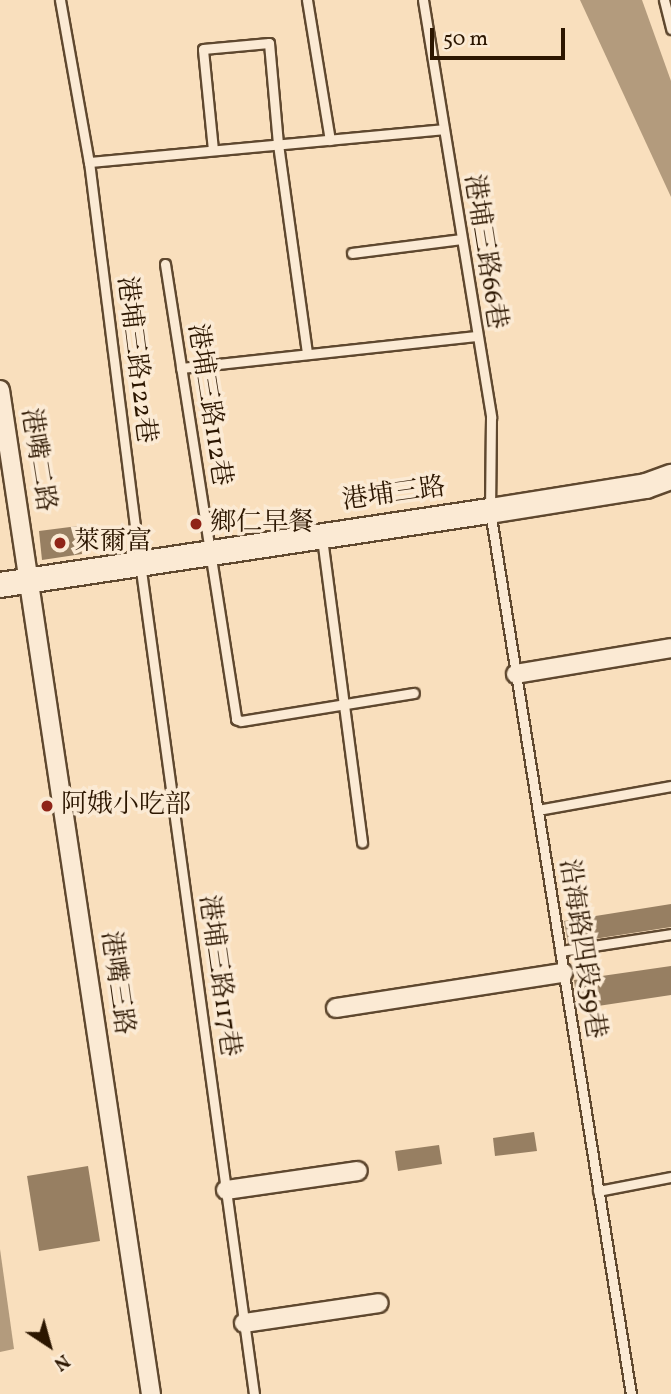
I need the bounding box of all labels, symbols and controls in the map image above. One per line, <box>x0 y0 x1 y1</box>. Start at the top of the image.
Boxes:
scale bar <box>433 14 568 58</box>
text: 50 m <box>443 25 488 54</box>
street label: 港埔三路66巷 <box>456 172 512 332</box>
street label: 港埔三路122巷 <box>109 275 161 445</box>
street label: 港埔三路112巷 <box>180 322 236 488</box>
street label: 港嘴二路 <box>13 406 61 514</box>
street label: 港埔三路 <box>340 472 448 518</box>
place label: 鄉仁早餐 <box>210 508 314 540</box>
marker: 鄉仁早餐 <box>188 516 204 532</box>
place label: 萊爾富 <box>74 527 152 559</box>
marker: 萊爾富 <box>52 535 68 551</box>
place label: 阿娥小吃部 <box>61 790 191 822</box>
marker: 阿娥小吃部 <box>39 798 55 814</box>
street label: 沿海路四段59巷 <box>551 857 611 1041</box>
street label: 港埔三路117巷 <box>191 893 245 1059</box>
street label: 港嘴三路 <box>93 929 139 1037</box>
north arrow <box>14 1310 84 1380</box>
text: N <box>48 1347 75 1377</box>

